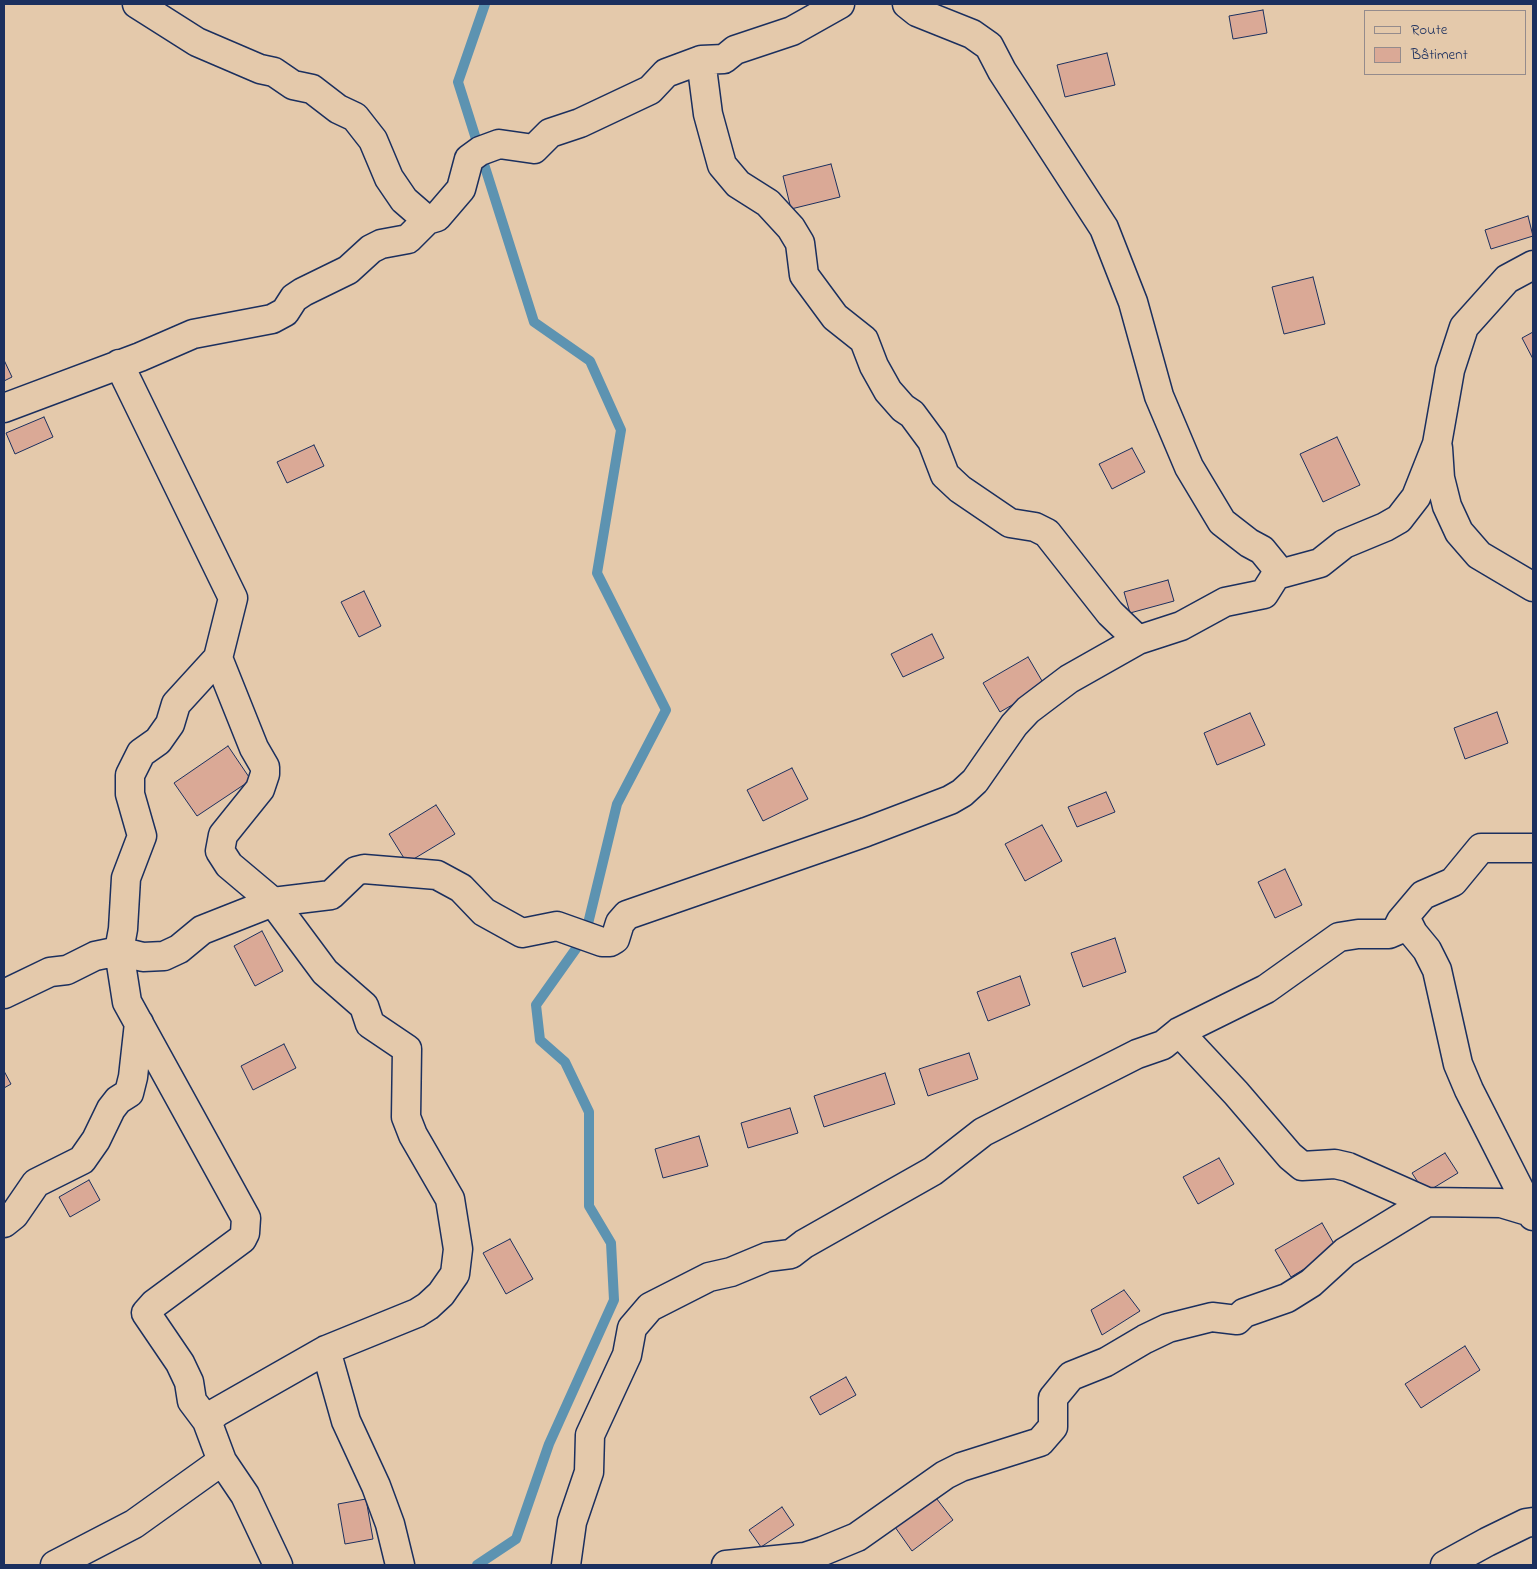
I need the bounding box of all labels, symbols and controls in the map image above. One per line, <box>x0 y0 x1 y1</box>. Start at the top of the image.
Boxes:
legend <box>1364 10 1527 75</box>
text: Route <box>1411 19 1447 41</box>
text: Bâtiment <box>1411 44 1468 66</box>

